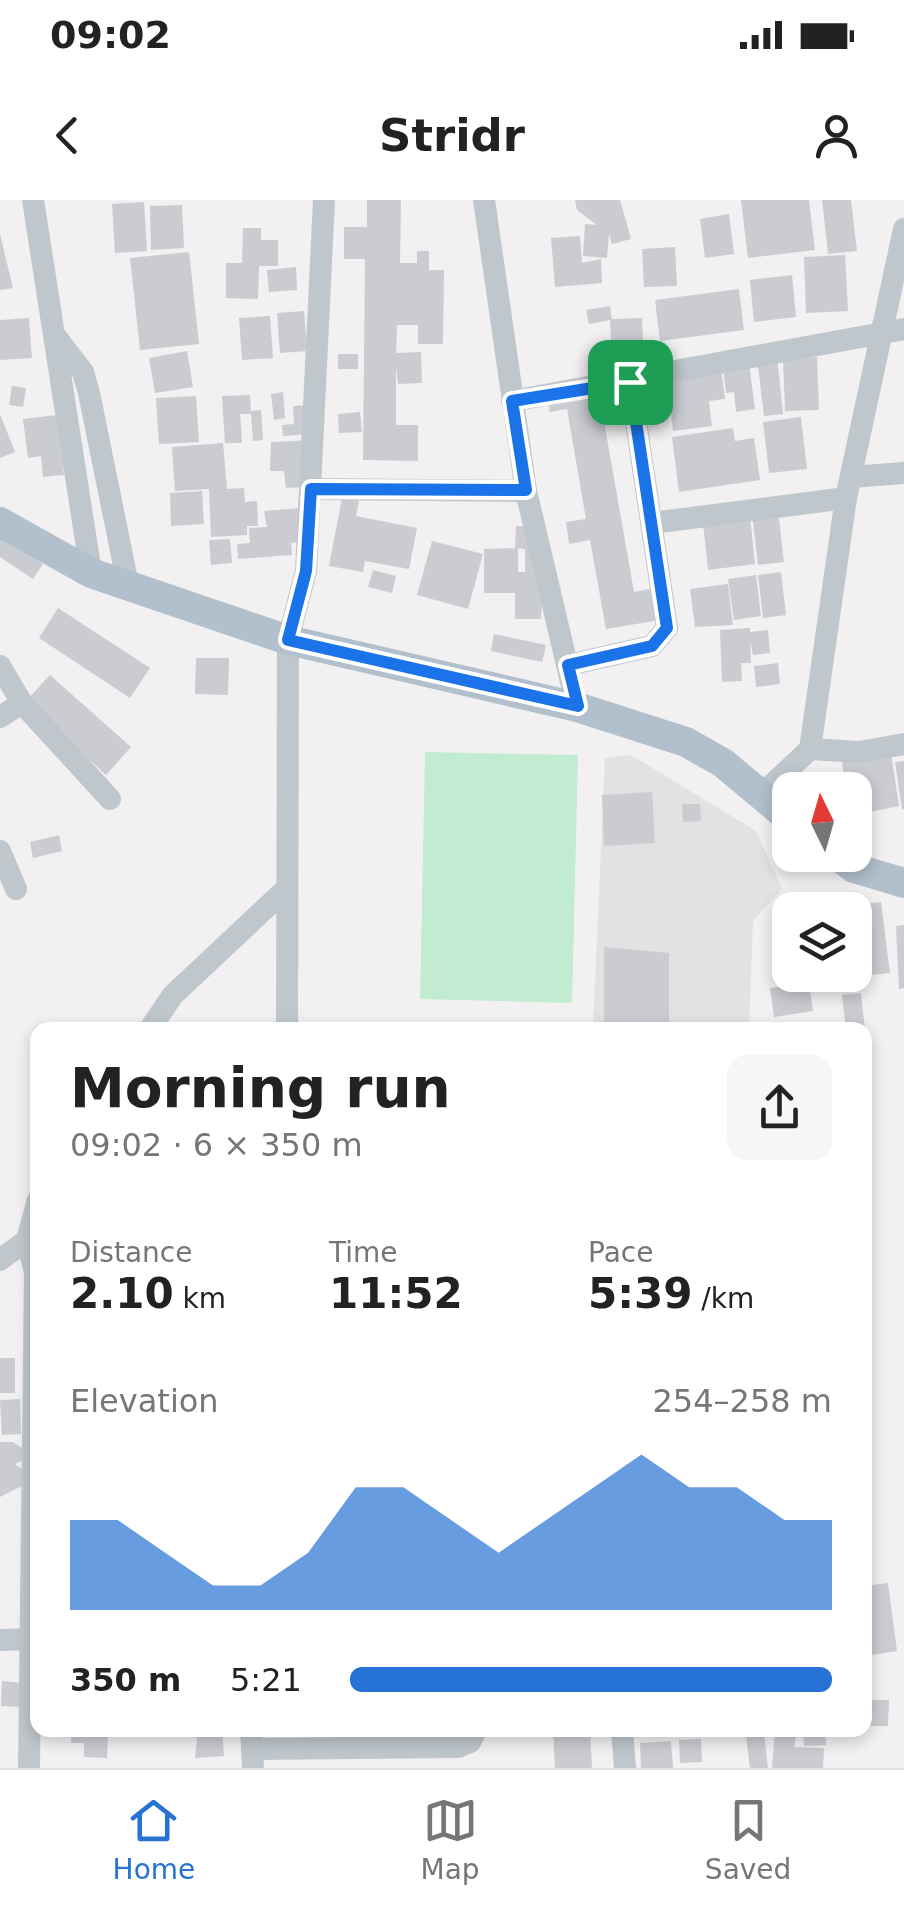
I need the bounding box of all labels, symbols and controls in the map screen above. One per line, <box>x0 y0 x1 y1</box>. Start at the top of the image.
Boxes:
text: 09:02 <box>50 13 171 57</box>
icon: back <box>40 108 95 163</box>
icon: person <box>809 108 864 163</box>
text: Stridr <box>379 109 525 162</box>
pin <box>588 340 673 425</box>
icon: arrive <box>603 355 658 410</box>
north arrow <box>772 772 872 872</box>
map controls <box>772 772 872 992</box>
button: layers <box>772 892 872 992</box>
button: share <box>727 1055 832 1160</box>
text: Morning run <box>70 1056 451 1120</box>
text: 09:02 · 6 × 350 m <box>70 1126 363 1164</box>
text: Distance <box>70 1236 192 1269</box>
text: Time <box>329 1236 398 1269</box>
text: Pace <box>588 1236 653 1269</box>
text: 2.10 <box>70 1269 174 1318</box>
text: 11:52 <box>329 1269 463 1318</box>
text: 5:39 <box>588 1269 692 1318</box>
text: km <box>174 1282 226 1315</box>
text: /km <box>692 1282 754 1315</box>
text: Elevation <box>70 1382 219 1420</box>
text: 254–258 m <box>653 1382 832 1420</box>
text: 350 m <box>70 1661 181 1699</box>
text: 5:21 <box>230 1661 302 1699</box>
tab: Home <box>113 1793 195 1886</box>
tab: Map <box>421 1793 480 1886</box>
tab: Saved <box>705 1793 791 1886</box>

